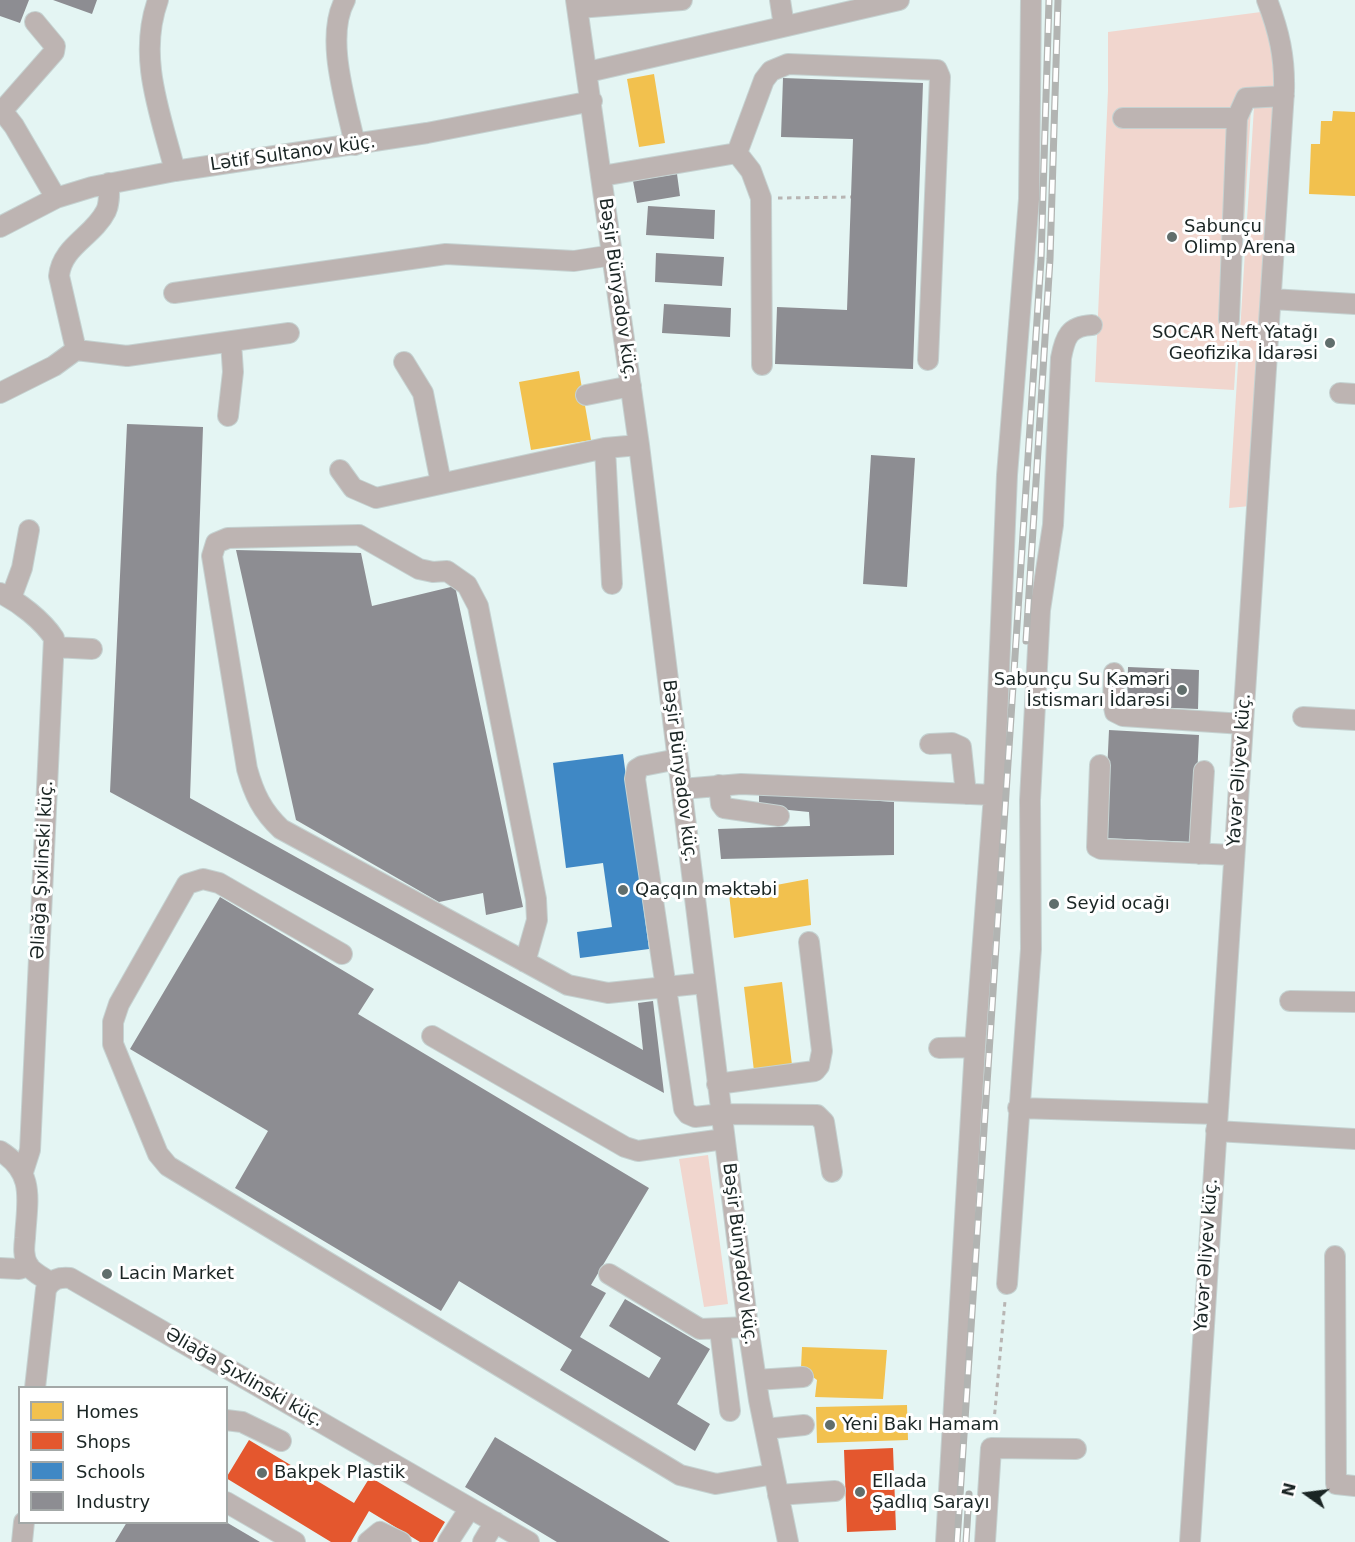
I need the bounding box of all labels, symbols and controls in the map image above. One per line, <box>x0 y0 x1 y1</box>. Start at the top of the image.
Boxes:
street label: Lətif Sultanov küç. <box>209 132 377 176</box>
street label: Bəşir Bünyadov küç. <box>594 197 640 381</box>
place label: Sabunçu Olimp Arena <box>1184 216 1296 258</box>
marker: Sabunçu Olimp Arena <box>1165 230 1179 244</box>
place label: SOCAR Neft Yatağı Geofizika İdarəsi <box>1152 322 1318 364</box>
marker: SOCAR Neft Yatağı Geofizika İdarəsi <box>1323 336 1337 350</box>
place label: Sabunçu Su Kəməri İstismarı İdarəsi <box>994 669 1170 712</box>
street label: Bəşir Bünyadov küç. <box>657 679 701 863</box>
marker: Sabunçu Su Kəməri İstismarı İdarəsi <box>1175 683 1189 697</box>
street label: Yavər Əliyev küç. <box>1224 693 1256 847</box>
street label: Əliağa Şıxlinski küç. <box>28 780 58 960</box>
place label: Qaçqın məktəbi <box>635 879 777 901</box>
marker: Qaçqın məktəbi <box>616 883 630 897</box>
place label: Seyid ocağı <box>1066 893 1170 915</box>
marker: Seyid ocağı <box>1047 897 1061 911</box>
street label: Bəşir Bünyadov küç. <box>717 1162 761 1346</box>
street label: Yavər Əliyev küç. <box>1191 1178 1223 1332</box>
place label: Lacin Market <box>119 1263 234 1285</box>
marker: Lacin Market <box>100 1267 114 1281</box>
street label: Əliağa Şıxlinski küç. <box>161 1324 327 1432</box>
legend <box>18 1386 228 1524</box>
text: Homes <box>76 1401 139 1422</box>
place label: Yeni Bakı Hamam <box>842 1414 999 1436</box>
marker: Yeni Bakı Hamam <box>823 1418 837 1432</box>
text: Shops <box>76 1431 131 1452</box>
text: Schools <box>76 1461 145 1482</box>
place label: Bakpek Plastik <box>274 1462 405 1484</box>
north arrow <box>1277 1464 1337 1524</box>
marker: Bakpek Plastik <box>255 1466 269 1480</box>
place label: Ellada Şadlıq Sarayı <box>872 1471 990 1514</box>
text: N <box>1278 1481 1300 1498</box>
marker: Ellada Şadlıq Sarayı <box>853 1485 867 1499</box>
text: Industry <box>76 1491 150 1512</box>

